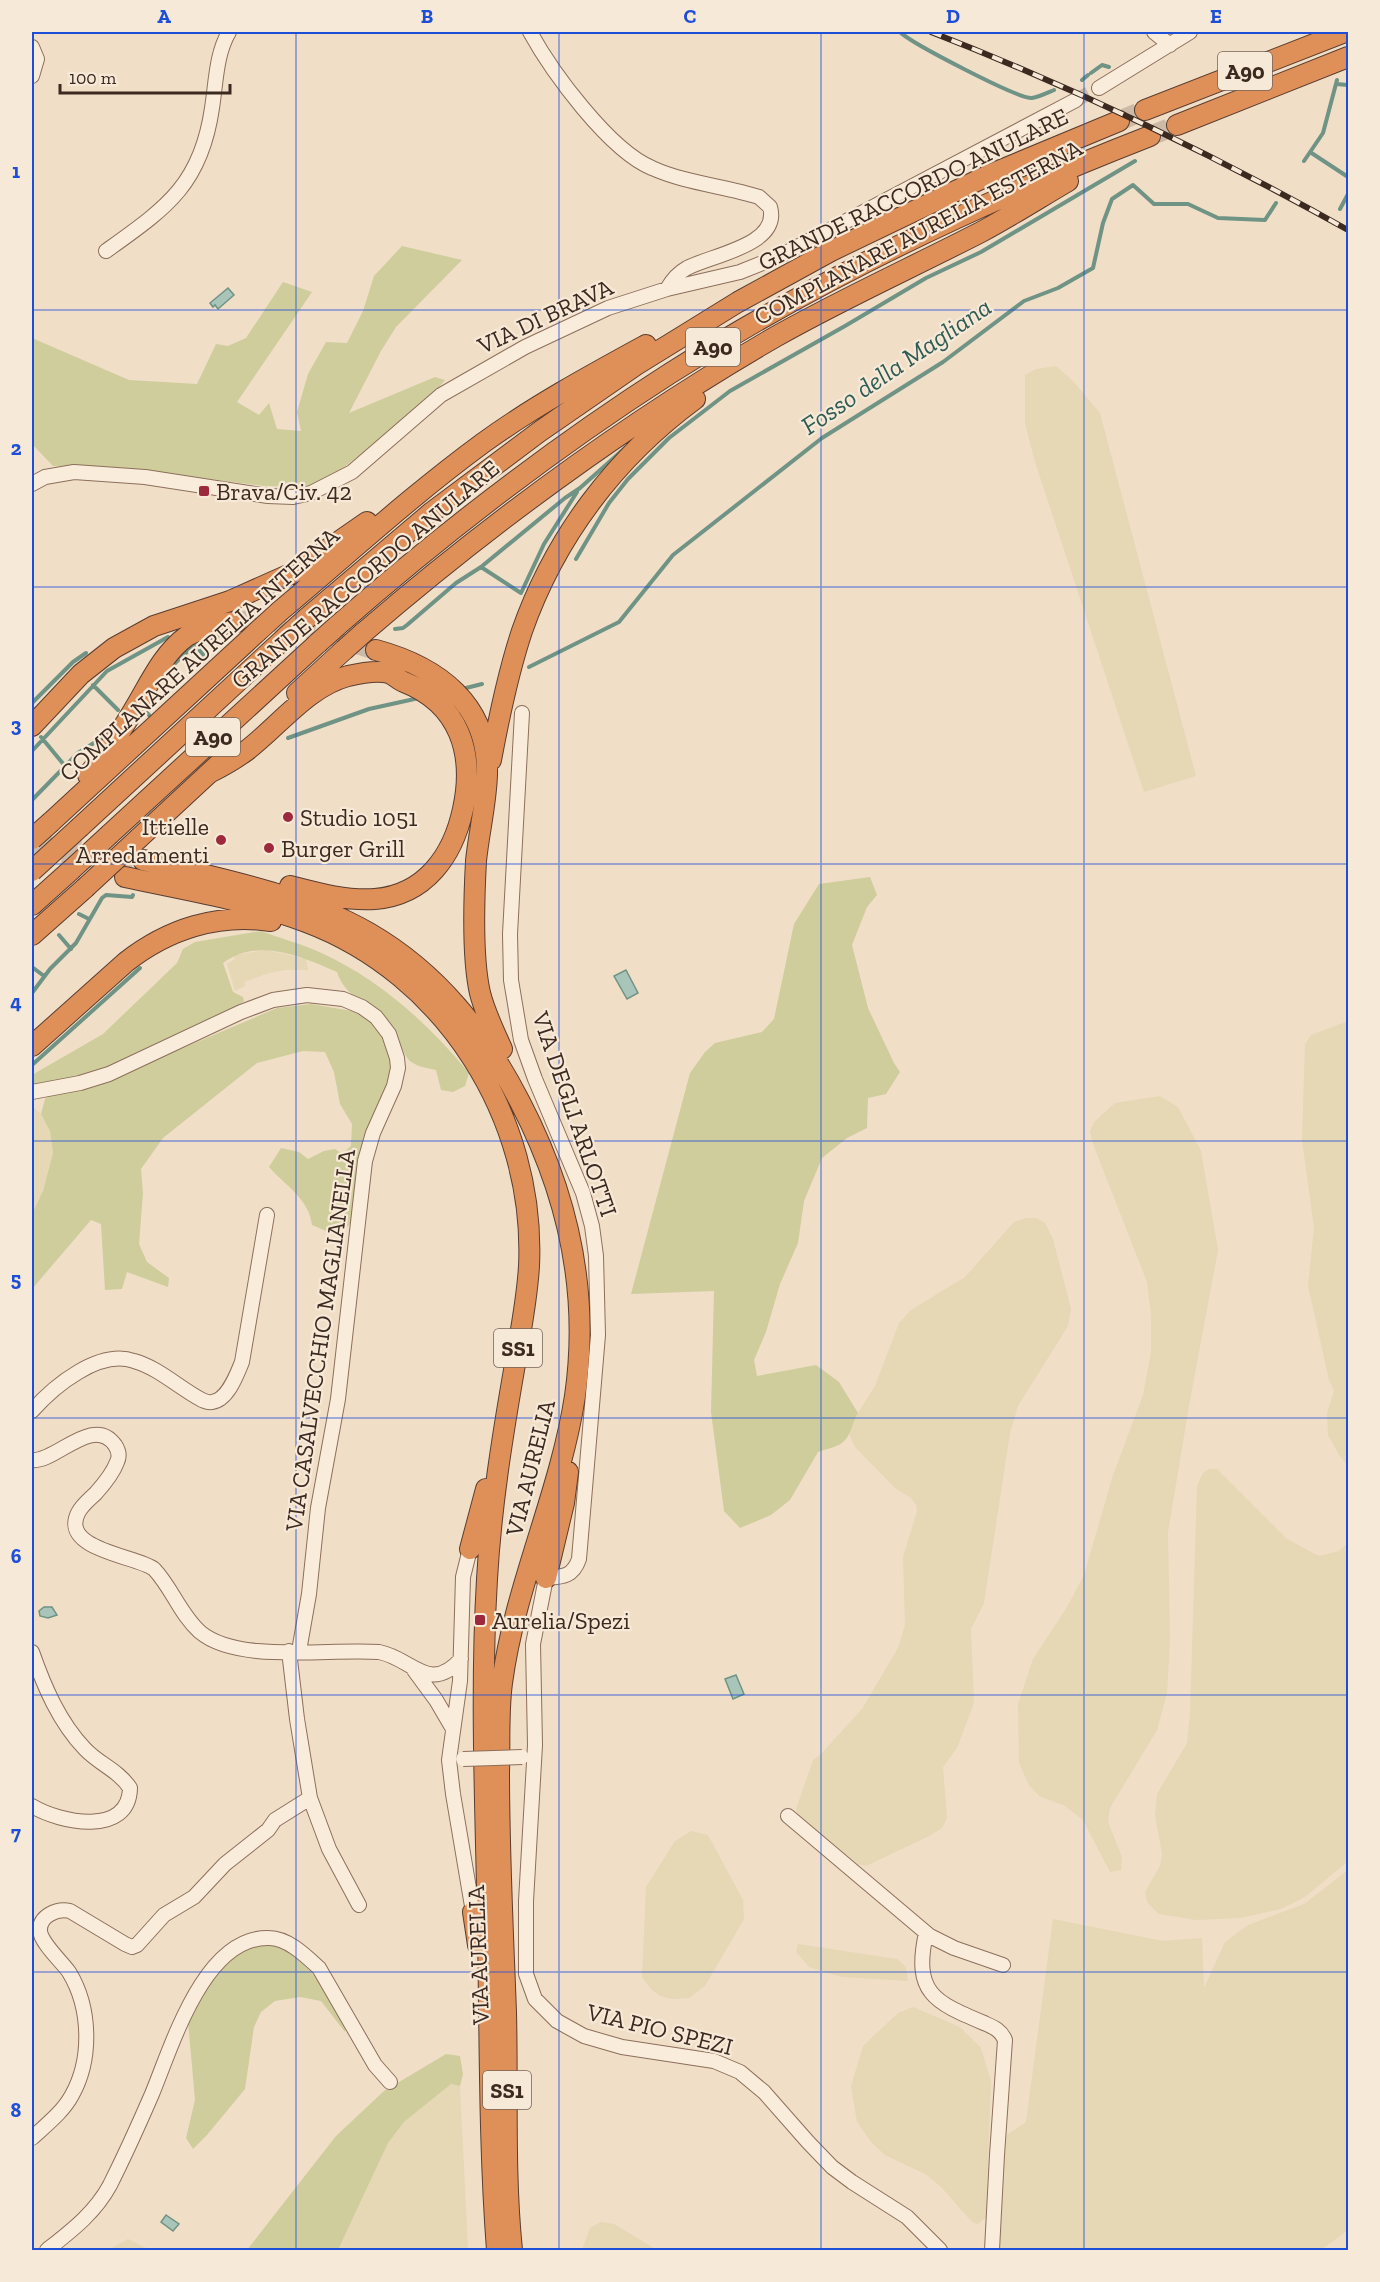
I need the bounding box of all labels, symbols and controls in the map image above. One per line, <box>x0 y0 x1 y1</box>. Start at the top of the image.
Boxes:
text: A <box>157 4 171 28</box>
text: B <box>421 4 433 28</box>
text: C <box>684 4 697 28</box>
text: D <box>946 4 960 28</box>
text: E <box>1210 4 1222 28</box>
road number: A90 <box>1218 52 1272 90</box>
scale bar <box>60 57 230 95</box>
text: 100 m <box>69 67 117 89</box>
street label: GRANDE RACCORDO ANULARE <box>753 101 1073 277</box>
street label: COMPLANARE AURELIA ESTERNA <box>749 133 1088 331</box>
text: 1 <box>12 159 20 183</box>
street label: VIA DI BRAVA <box>472 272 618 360</box>
water label: Fosso della Magliana <box>795 290 997 442</box>
road number: A90 <box>686 328 740 366</box>
text: 2 <box>11 436 22 460</box>
street label: GRANDE RACCORDO ANULARE <box>225 453 505 695</box>
place label: Brava/Civ. 42 <box>216 477 352 506</box>
marker: Brava/Civ. 42 <box>197 484 211 498</box>
street label: COMPLANARE AURELIA INTERNA <box>53 520 345 787</box>
text: 3 <box>11 713 22 737</box>
road number: A90 <box>186 718 240 756</box>
place label: Studio 1051 <box>300 803 417 832</box>
marker: Studio 1051 <box>281 810 295 824</box>
place label: Ittielle Arredamenti <box>76 812 209 869</box>
marker: Ittielle Arredamenti <box>214 833 228 847</box>
place label: Burger Grill <box>281 834 405 863</box>
marker: Burger Grill <box>262 841 276 855</box>
text: 4 <box>10 990 22 1014</box>
street label: VIA DEGLI ARLOTTI <box>526 1007 624 1220</box>
street label: VIA CASALVECCHIO MAGLIANELLA <box>279 1147 361 1534</box>
text: 5 <box>11 1267 21 1291</box>
road number: SS1 <box>494 1329 542 1367</box>
street label: VIA AURELIA <box>499 1396 561 1540</box>
text: 6 <box>11 1544 22 1568</box>
place label: Aurelia/Spezi <box>492 1606 630 1635</box>
marker: Aurelia/Spezi <box>473 1613 487 1627</box>
text: 7 <box>11 1821 21 1845</box>
street label: VIA AURELIA <box>461 1884 495 2026</box>
street label: VIA PIO SPEZI <box>583 1997 736 2061</box>
road number: SS1 <box>483 2071 531 2109</box>
text: 8 <box>11 2098 22 2122</box>

